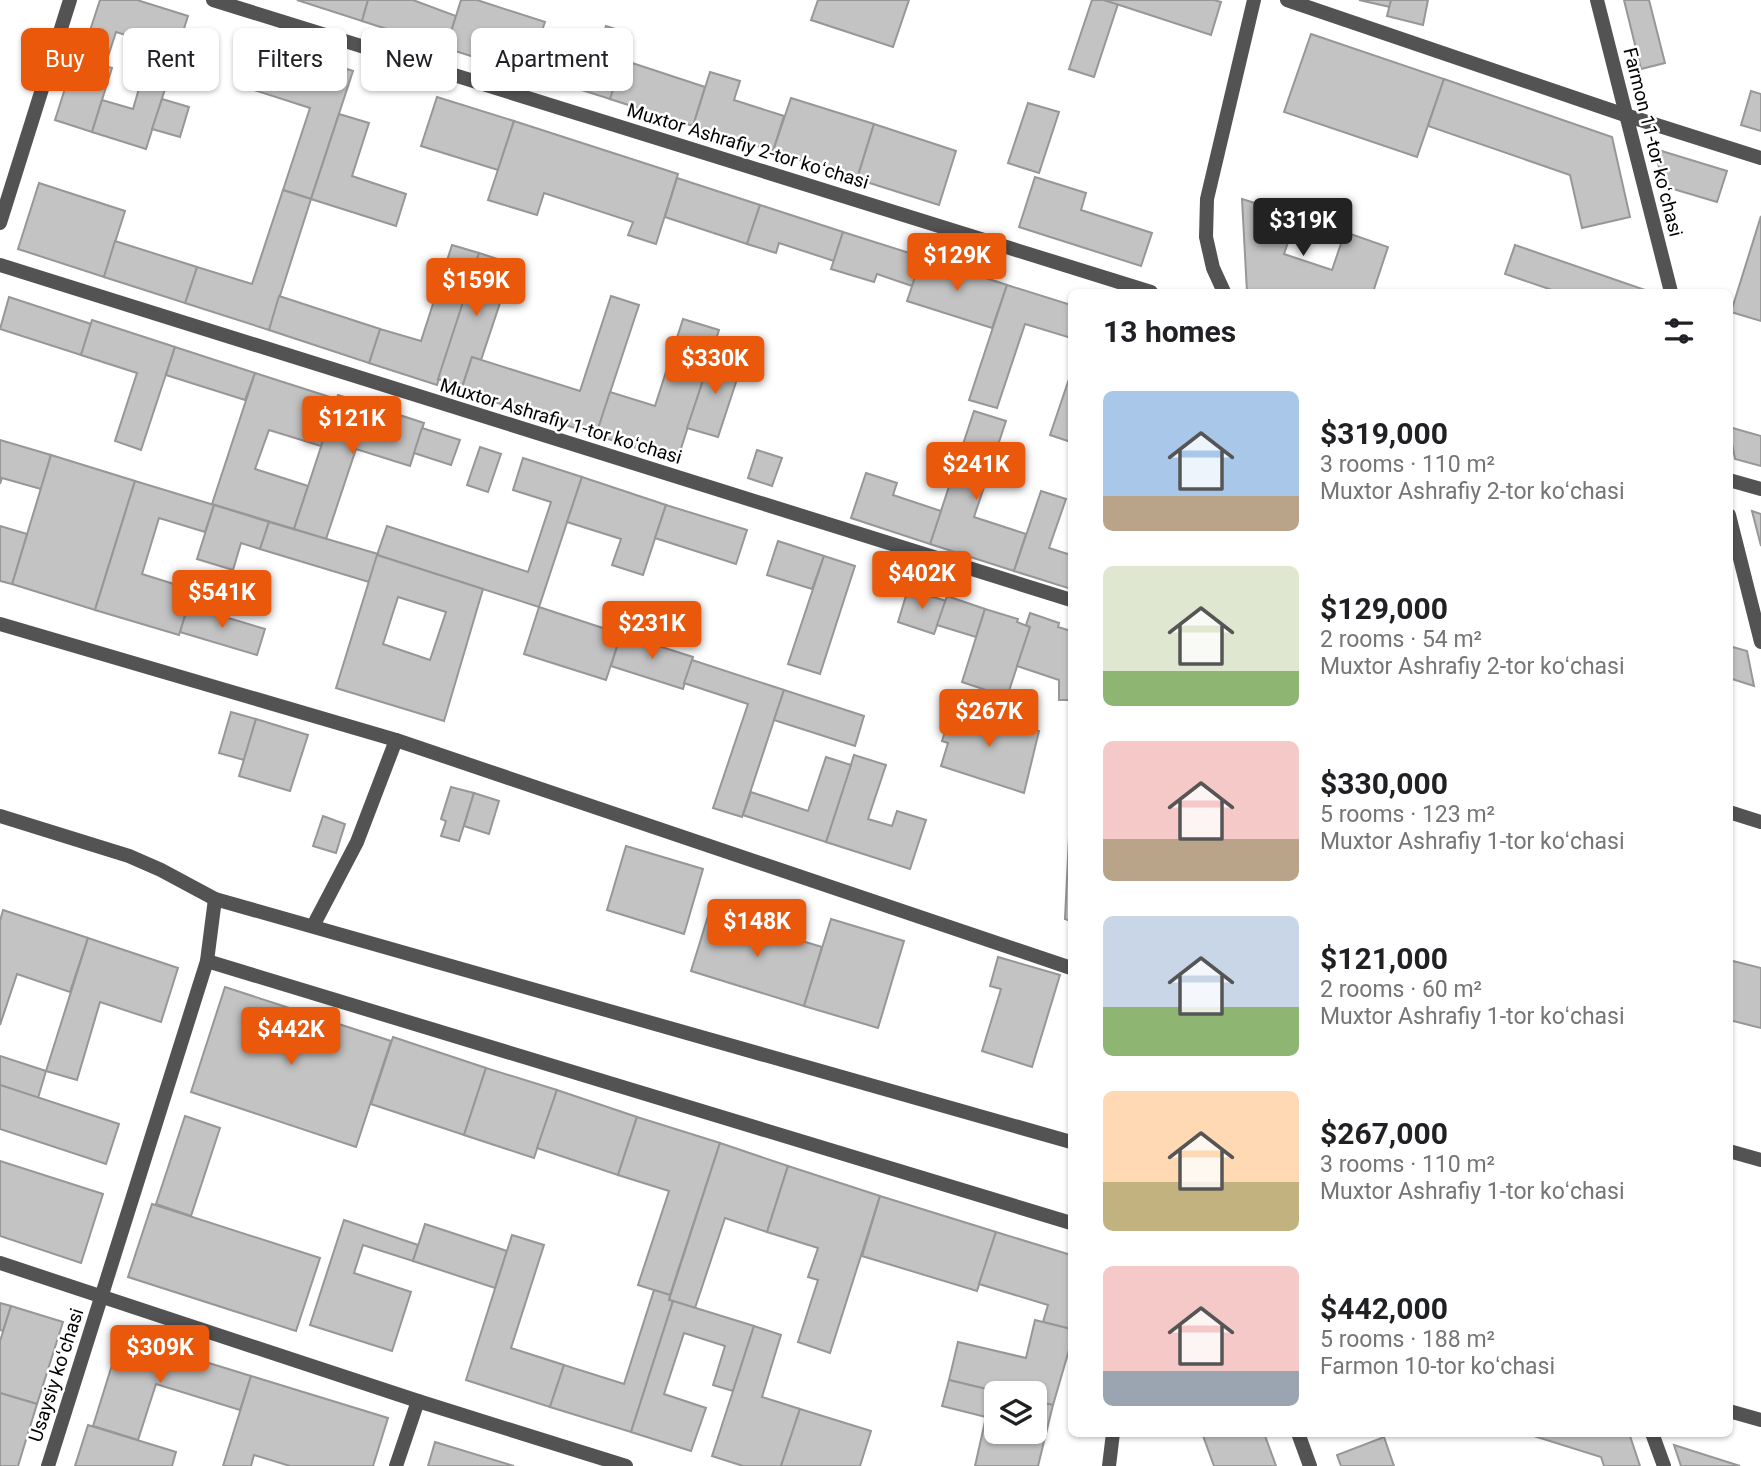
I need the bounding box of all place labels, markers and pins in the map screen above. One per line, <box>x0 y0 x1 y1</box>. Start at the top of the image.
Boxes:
pin: $319K <box>1254 198 1352 258</box>
pin: $129K <box>908 233 1006 293</box>
pin: $159K <box>427 258 525 318</box>
pin: $330K <box>666 336 764 396</box>
pin: $121K <box>303 396 401 456</box>
pin: $241K <box>927 442 1025 502</box>
pin: $402K <box>873 552 971 611</box>
pin: $541K <box>173 570 271 630</box>
pin: $231K <box>603 602 701 661</box>
pin: $267K <box>940 690 1038 749</box>
pin: $148K <box>708 900 806 959</box>
pin: $442K <box>242 1007 340 1067</box>
pin: $309K <box>111 1326 209 1385</box>

